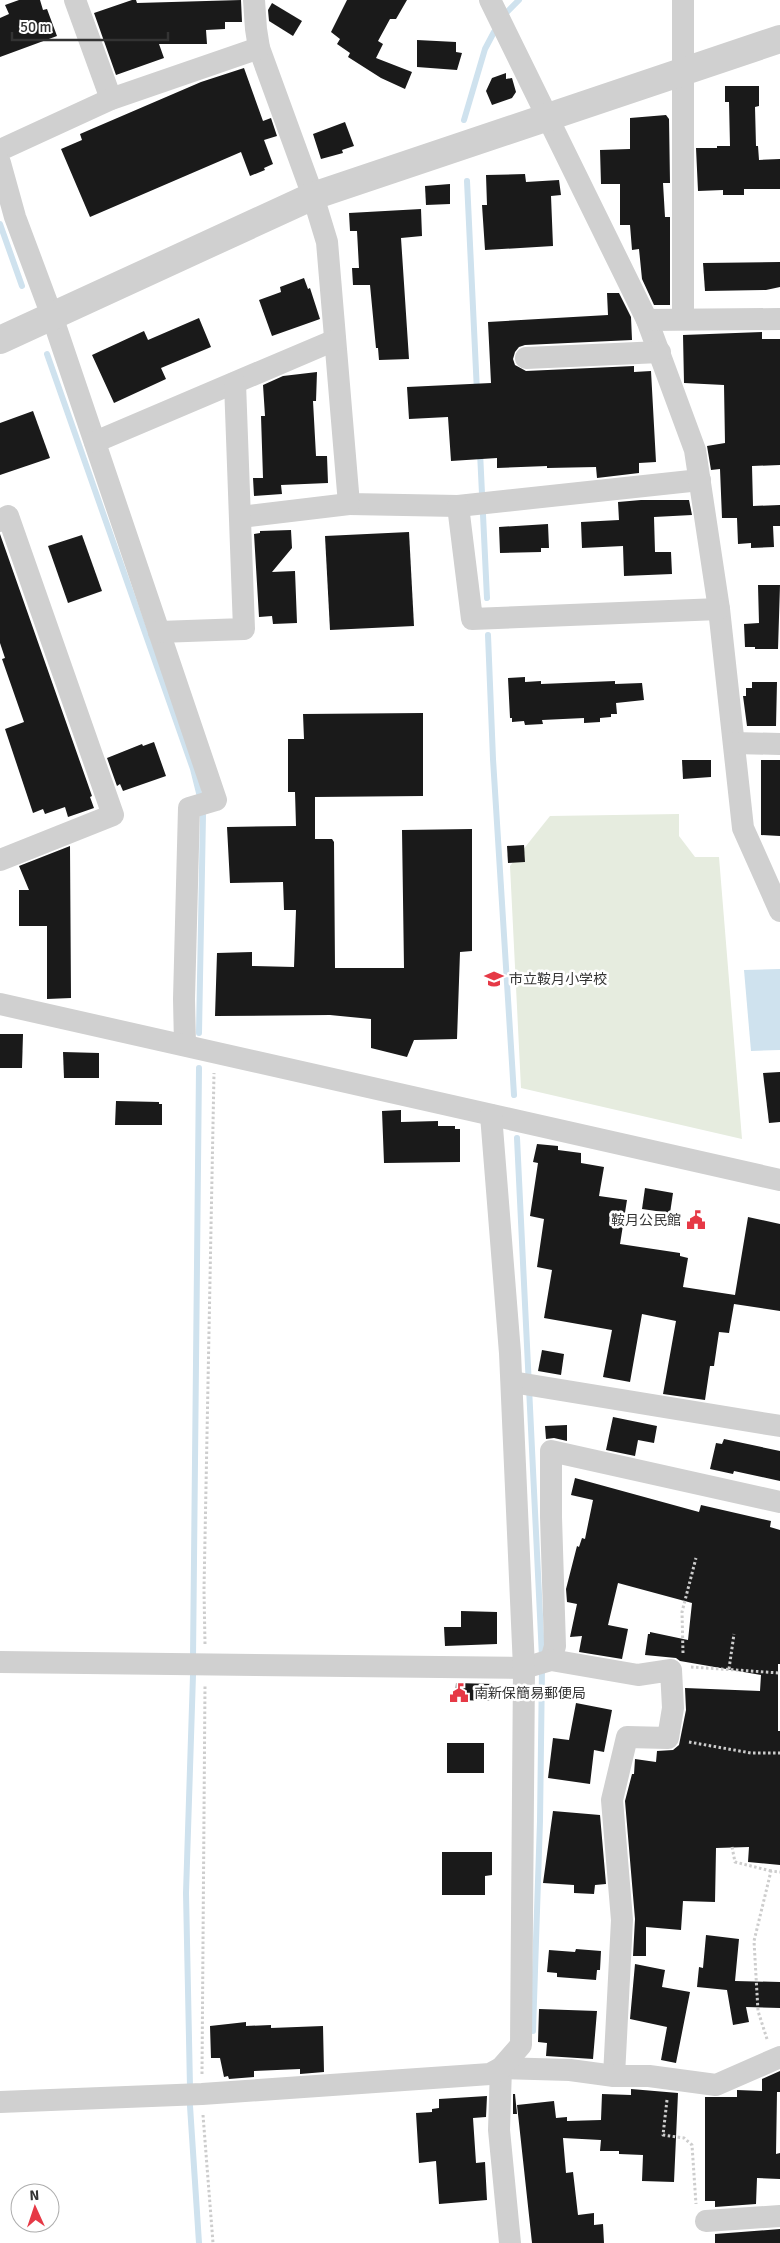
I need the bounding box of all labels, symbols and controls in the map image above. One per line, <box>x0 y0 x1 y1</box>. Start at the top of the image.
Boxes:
scale bar <box>12 10 169 42</box>
text: 50 m <box>20 18 51 36</box>
school or university icon: 市立鞍月小学校 <box>483 968 505 990</box>
place label: 市立鞍月小学校 <box>509 971 607 988</box>
public building icon: 鞍月公民館 <box>685 1209 707 1231</box>
place label: 鞍月公民館 <box>611 1212 681 1229</box>
public building icon: 南新保簡易郵便局 <box>448 1682 470 1704</box>
place label: 南新保簡易郵便局 <box>474 1685 586 1702</box>
north arrow <box>10 2183 60 2233</box>
text: N <box>29 2187 40 2204</box>

